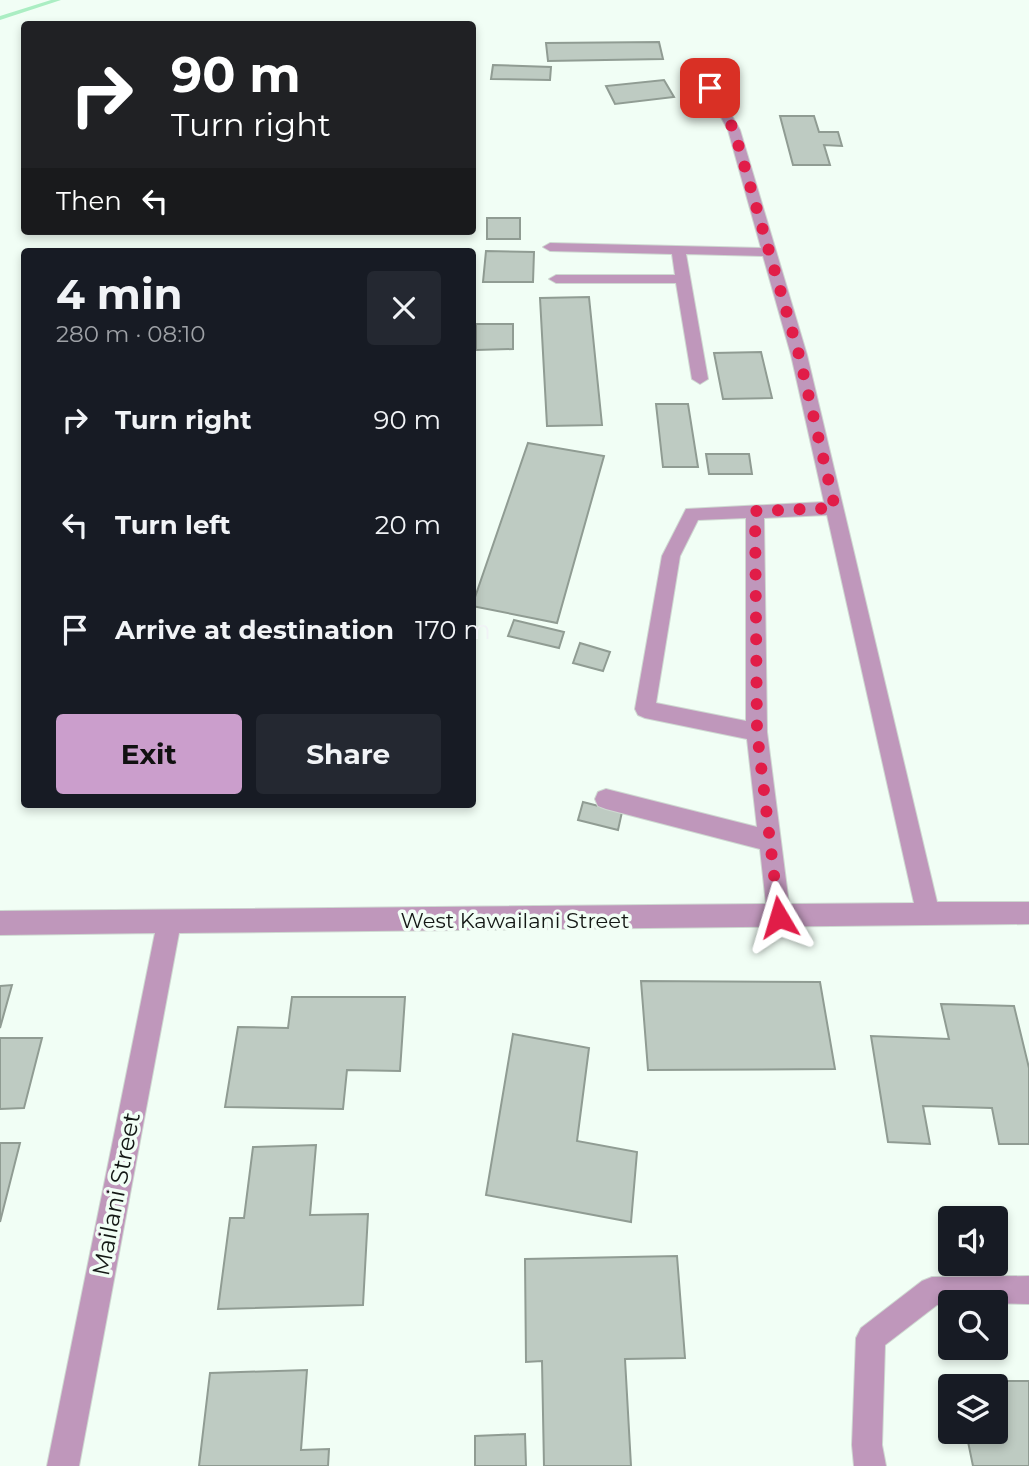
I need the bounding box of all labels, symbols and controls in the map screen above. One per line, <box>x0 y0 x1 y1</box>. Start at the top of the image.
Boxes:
text: 90 m <box>171 45 301 104</box>
icon: right <box>56 49 147 140</box>
pin <box>680 58 740 118</box>
icon: arrive <box>691 69 729 107</box>
text: Turn right <box>171 105 331 144</box>
icon: left <box>136 182 174 220</box>
text: Then <box>56 185 122 217</box>
text: 4 min <box>56 268 183 320</box>
button: close <box>367 271 441 345</box>
text: 280 m · 08:10 <box>56 320 206 348</box>
icon: right <box>56 401 94 439</box>
text: Turn right <box>115 404 251 436</box>
text: 90 m <box>374 404 441 436</box>
icon: left <box>56 506 94 544</box>
text: Turn left <box>115 509 231 541</box>
text: 20 m <box>375 509 441 541</box>
icon: arrive <box>56 611 94 649</box>
text: Arrive at destination <box>115 614 394 646</box>
text: 170 m <box>415 614 491 646</box>
button: Exit <box>56 714 242 794</box>
button: Share <box>256 714 441 794</box>
position arrow <box>742 880 816 954</box>
street label: West Kawailani Street <box>401 908 629 933</box>
street label: Mailani Street <box>86 1110 146 1278</box>
map controls <box>938 1206 1008 1444</box>
button: sound <box>938 1206 1008 1276</box>
button: search <box>938 1290 1008 1360</box>
button: layers <box>938 1374 1008 1444</box>

